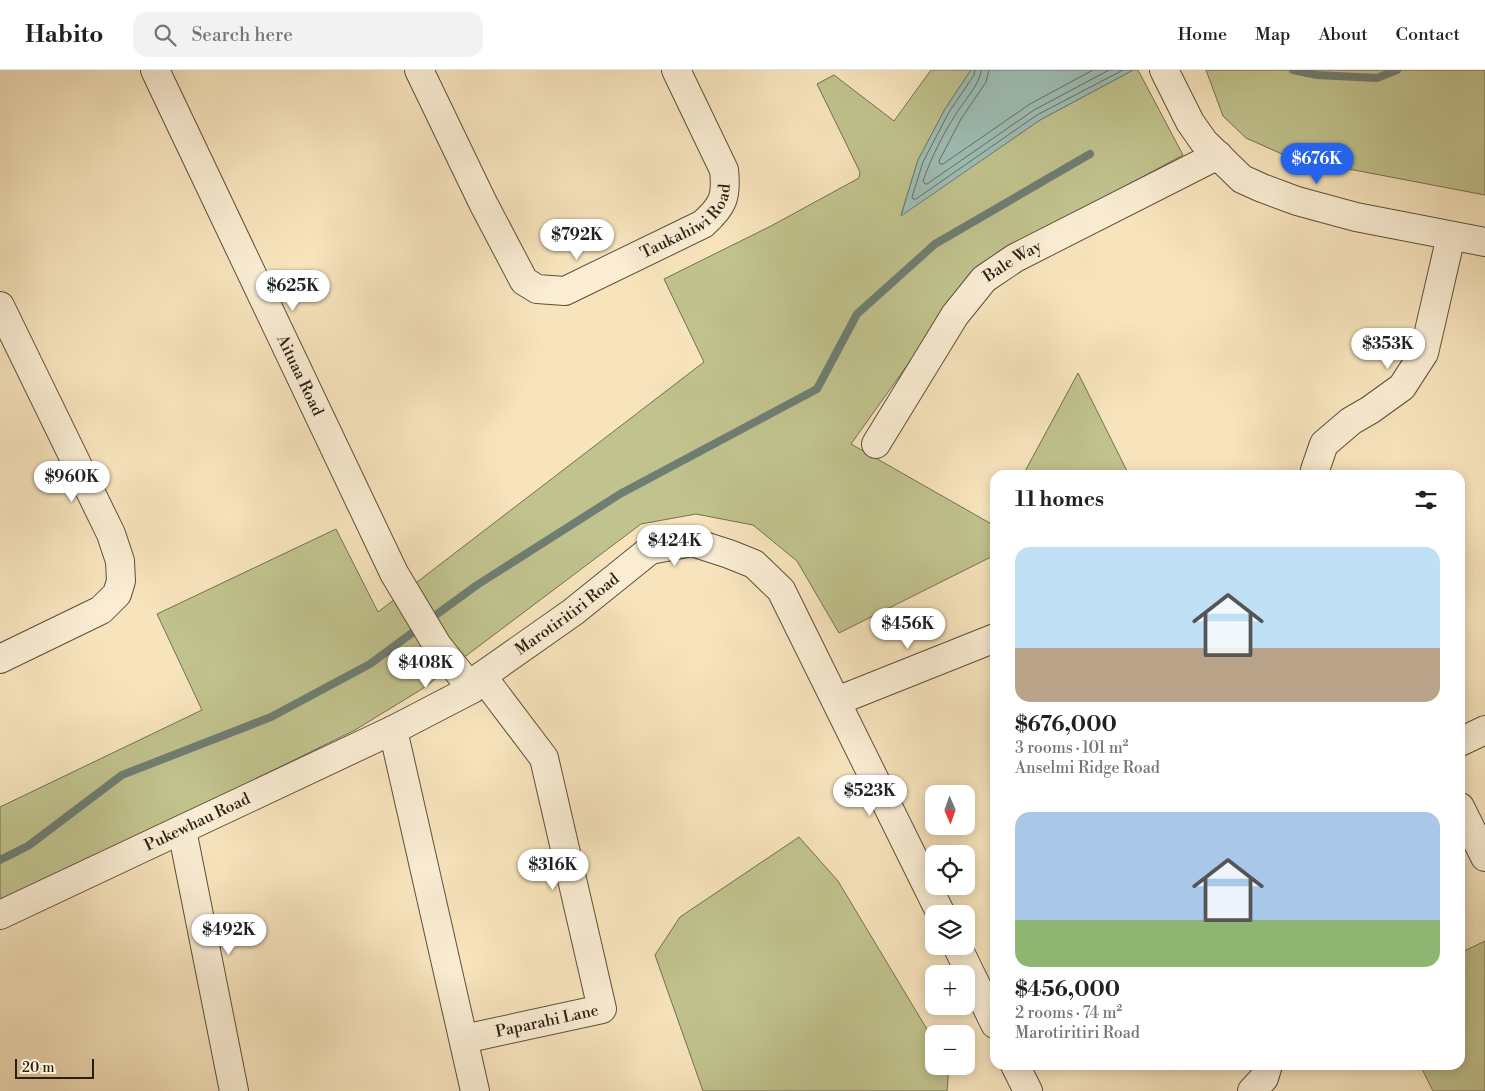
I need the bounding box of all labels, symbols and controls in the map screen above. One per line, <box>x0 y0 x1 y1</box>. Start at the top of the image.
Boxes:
search box <box>133 12 483 57</box>
text: Habito <box>25 20 103 50</box>
icon: search <box>151 21 179 49</box>
text: Search here <box>191 23 293 47</box>
text: Home <box>1178 23 1227 46</box>
text: Map <box>1255 23 1291 46</box>
text: About <box>1319 23 1368 46</box>
text: Contact <box>1396 23 1460 46</box>
pin: $676K <box>1282 142 1352 185</box>
text: $676K <box>1292 149 1342 169</box>
street label: Taukahiwi Road <box>637 183 735 263</box>
pin: $792K <box>542 218 612 261</box>
text: $792K <box>551 225 603 245</box>
street label: Bale Way <box>978 236 1045 287</box>
pin: $625K <box>258 270 328 312</box>
text: $625K <box>267 276 319 296</box>
pin: $353K <box>1353 328 1423 370</box>
street label: Aituaa Road <box>272 331 328 419</box>
text: $353K <box>1362 334 1414 354</box>
pin: $960K <box>37 460 107 503</box>
text: $960K <box>45 467 99 487</box>
icon: filters <box>1412 486 1440 514</box>
text: 11 homes <box>1015 487 1104 513</box>
pin: $424K <box>640 524 710 567</box>
text: $424K <box>648 531 702 551</box>
street label: Marotiritiri Road <box>511 569 623 660</box>
icon: home <box>1183 580 1273 670</box>
pin: $456K <box>873 608 943 650</box>
text: $456K <box>881 614 935 634</box>
pin: $408K <box>391 646 461 689</box>
text: $408K <box>398 653 454 673</box>
text: $676,000 <box>1015 712 1117 738</box>
text: 3 rooms · 101 m² <box>1015 738 1128 758</box>
text: Anselmi Ridge Road <box>1015 758 1160 778</box>
pin: $523K <box>835 774 905 817</box>
text: $523K <box>844 781 896 801</box>
north arrow <box>925 785 975 835</box>
map controls <box>925 785 975 1075</box>
street label: Pukewhau Road <box>141 789 253 856</box>
button: locate <box>925 845 975 895</box>
icon: home <box>1183 845 1273 935</box>
pin: $316K <box>518 848 588 891</box>
text: $316K <box>529 855 577 875</box>
button: layers <box>925 905 975 955</box>
pin: $492K <box>194 914 264 956</box>
text: $492K <box>202 920 256 940</box>
button: + <box>925 965 975 1015</box>
text: $456,000 <box>1015 977 1120 1003</box>
street label: Paparahi Lane <box>494 1000 601 1042</box>
text: 2 rooms · 74 m² <box>1015 1003 1122 1023</box>
text: Marotiritiri Road <box>1015 1023 1140 1043</box>
button: − <box>925 1025 975 1075</box>
scale bar <box>15 1056 94 1079</box>
text: 20 m <box>22 1059 54 1077</box>

